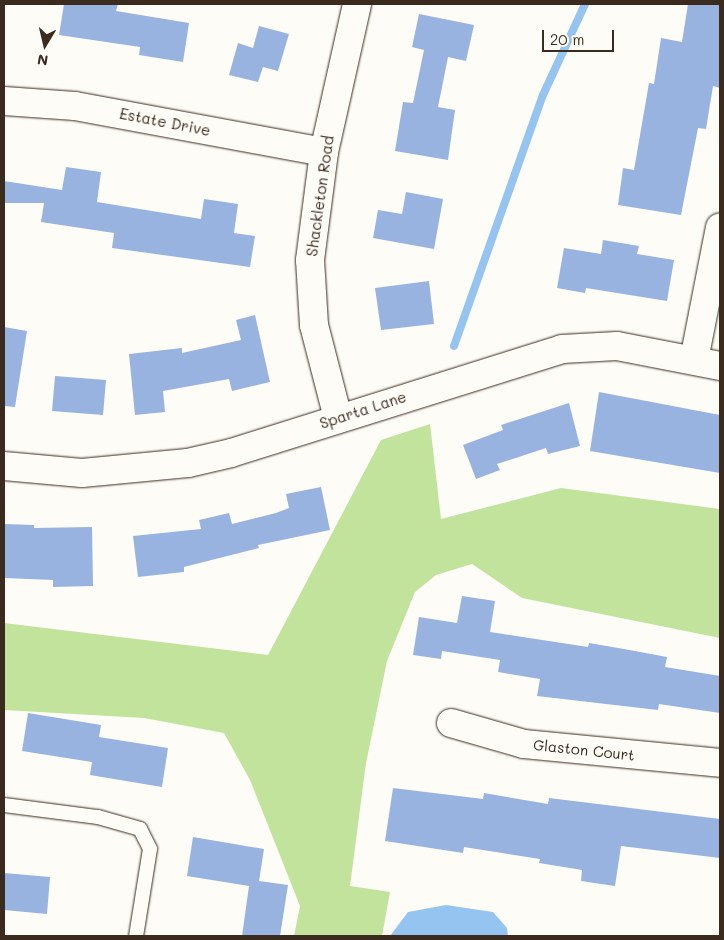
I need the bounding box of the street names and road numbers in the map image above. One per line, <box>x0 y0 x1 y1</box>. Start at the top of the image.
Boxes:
street label: Estate Drive <box>118 104 212 140</box>
street label: Shackleton Road <box>303 134 337 258</box>
street label: Sparta Lane <box>317 388 409 432</box>
street label: Glaston Court <box>532 736 636 764</box>

